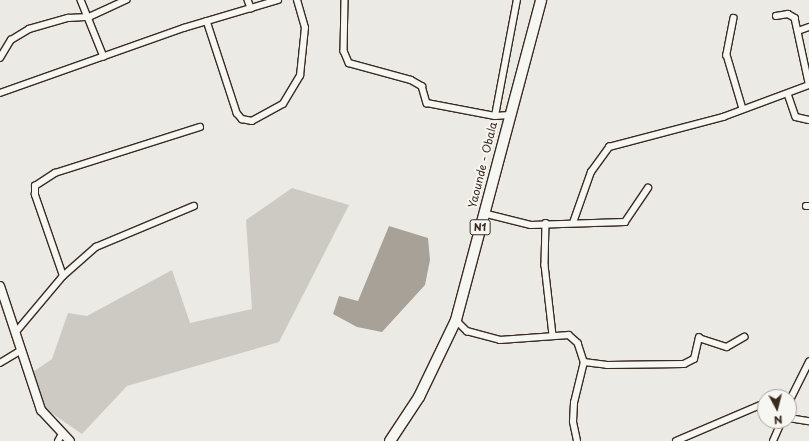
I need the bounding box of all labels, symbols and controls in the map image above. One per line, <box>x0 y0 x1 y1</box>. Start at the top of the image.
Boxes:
street label: Yaounde - Obala <box>466 120 500 210</box>
road number: N1 <box>469 219 491 235</box>
north arrow <box>757 389 797 429</box>
text: N <box>773 411 784 429</box>

